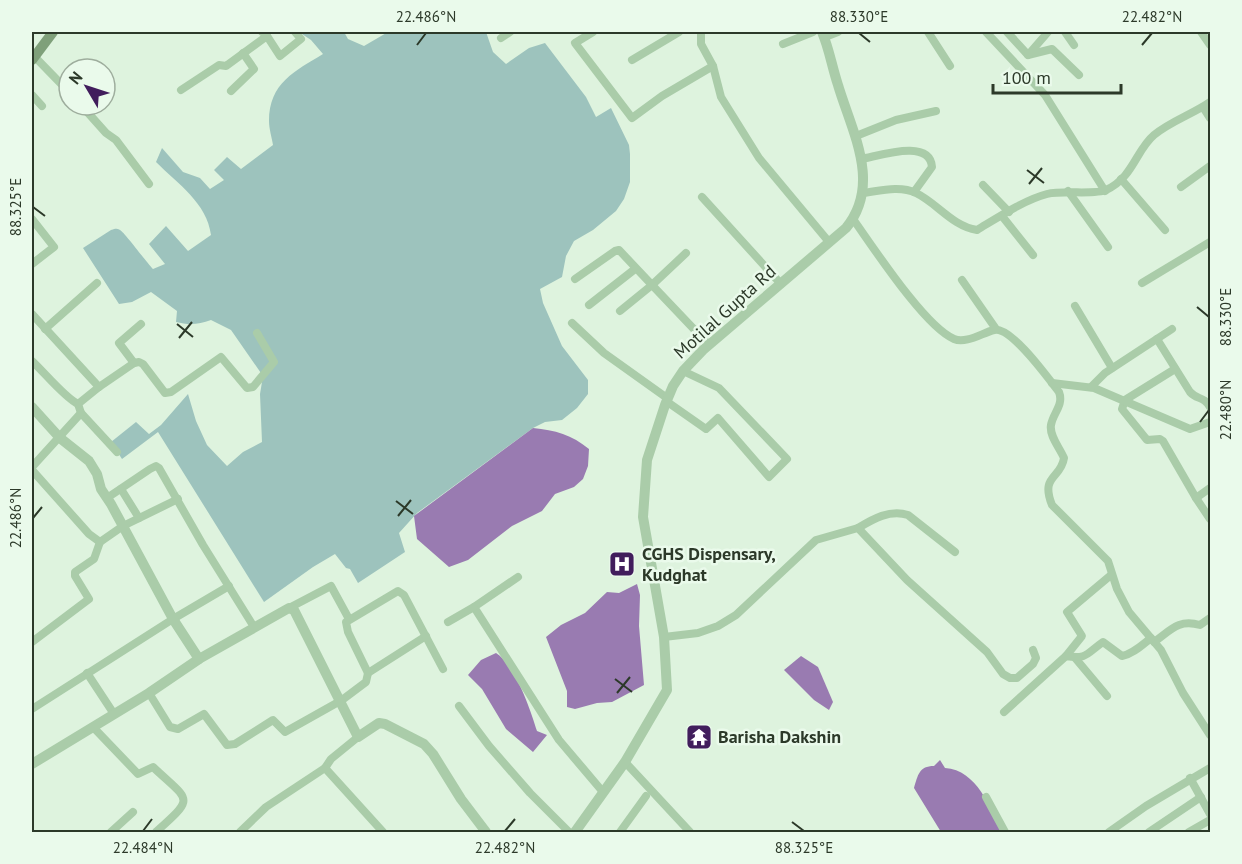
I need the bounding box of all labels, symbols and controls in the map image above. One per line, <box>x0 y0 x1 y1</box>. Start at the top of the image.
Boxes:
text: 22.486°N <box>396 7 456 26</box>
text: 88.330°E <box>830 7 888 26</box>
text: 22.482°N <box>1122 7 1182 26</box>
north arrow <box>57 57 117 117</box>
scale bar <box>993 57 1120 95</box>
text: 100 m <box>1002 66 1051 89</box>
text: N <box>64 67 86 88</box>
text: 88.325°E <box>6 178 25 236</box>
street label: Motilal Gupta Rd <box>669 260 781 364</box>
text: 88.330°E <box>1216 288 1235 346</box>
text: 22.480°N <box>1216 380 1235 440</box>
text: 22.486°N <box>6 488 25 548</box>
place label: CGHS Dispensary, Kudghat <box>642 542 776 586</box>
hospital icon: CGHS Dispensary, Kudghat <box>607 549 637 579</box>
temple icon: Barisha Dakshin <box>684 722 714 752</box>
place label: Barisha Dakshin <box>718 725 841 748</box>
text: 22.484°N <box>113 838 173 857</box>
text: 22.482°N <box>475 838 535 857</box>
text: 88.325°E <box>775 838 833 857</box>

